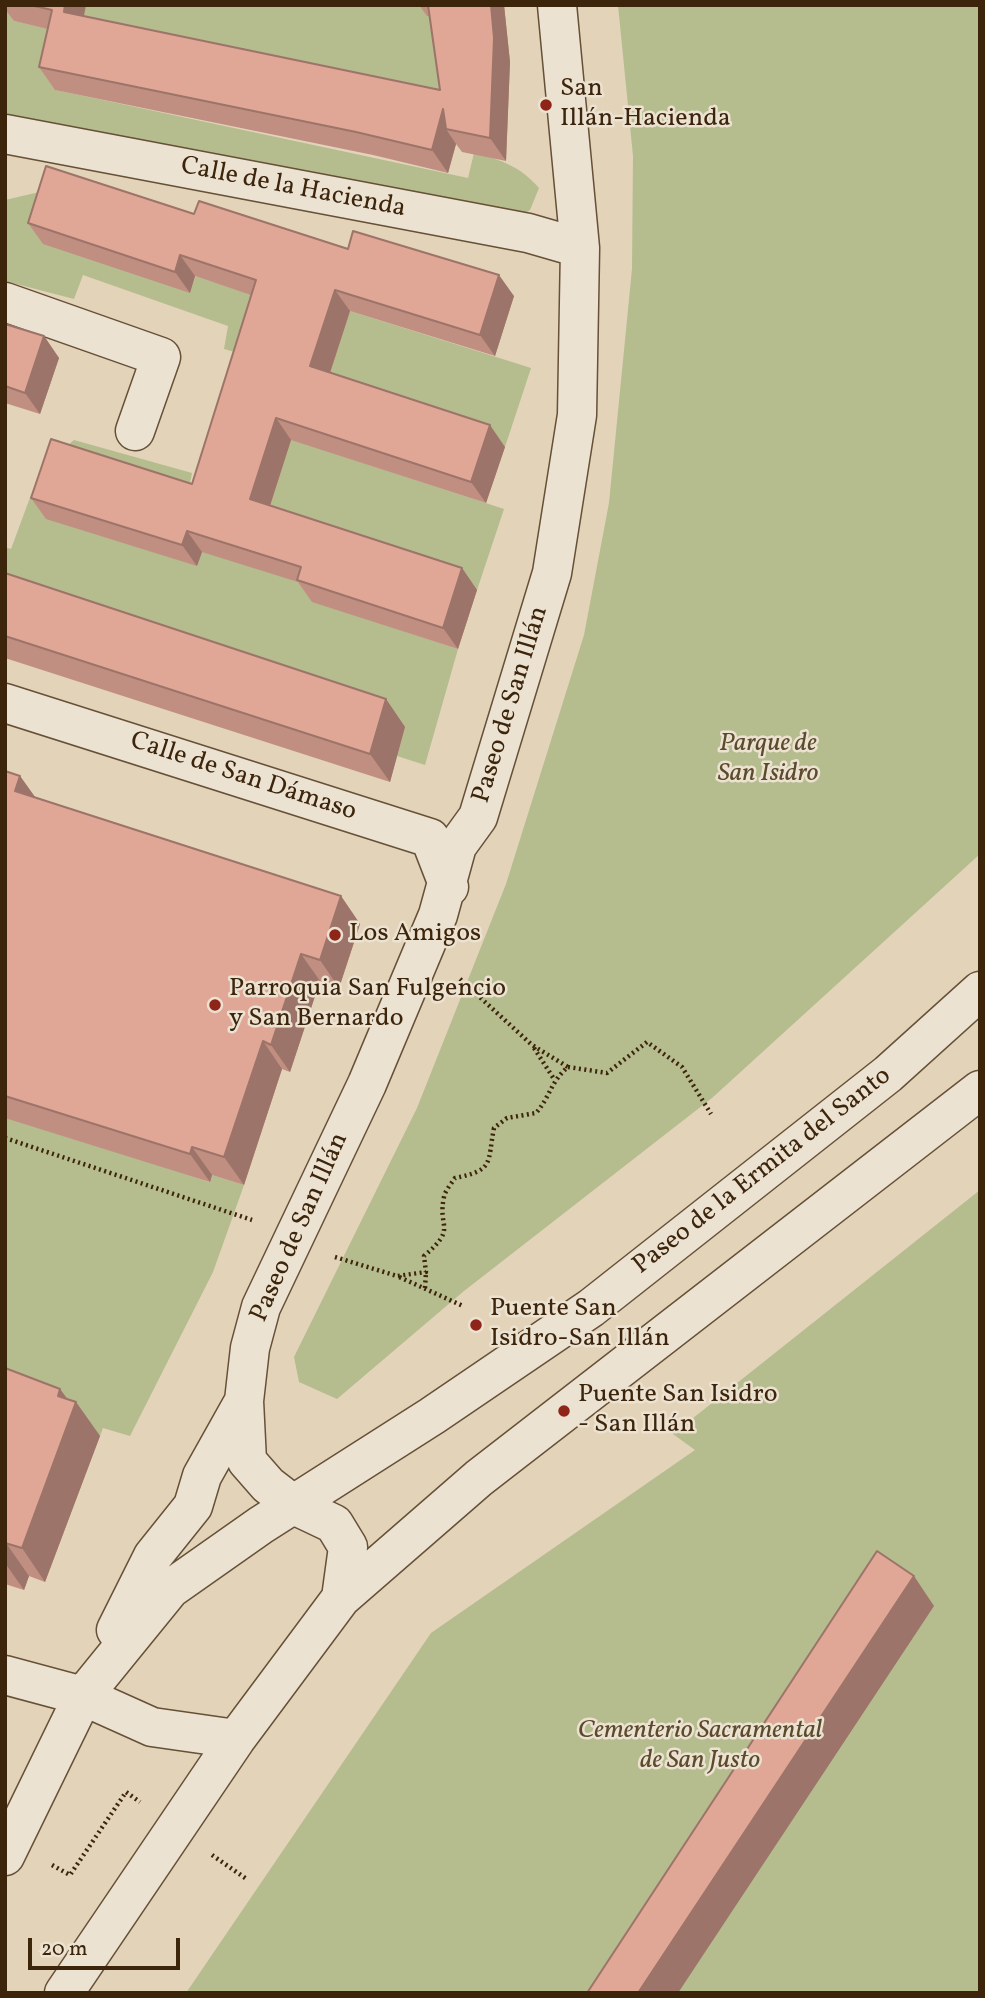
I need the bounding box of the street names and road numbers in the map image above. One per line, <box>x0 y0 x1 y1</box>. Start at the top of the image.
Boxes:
street label: Calle de la Hacienda <box>178 152 408 226</box>
street label: Paseo de San Illán <box>467 603 557 807</box>
street label: Calle de San Dámaso <box>126 727 360 829</box>
street label: Paseo de la Ermita del Santo <box>628 1062 898 1282</box>
street label: Paseo de San Illán <box>245 1128 357 1328</box>

